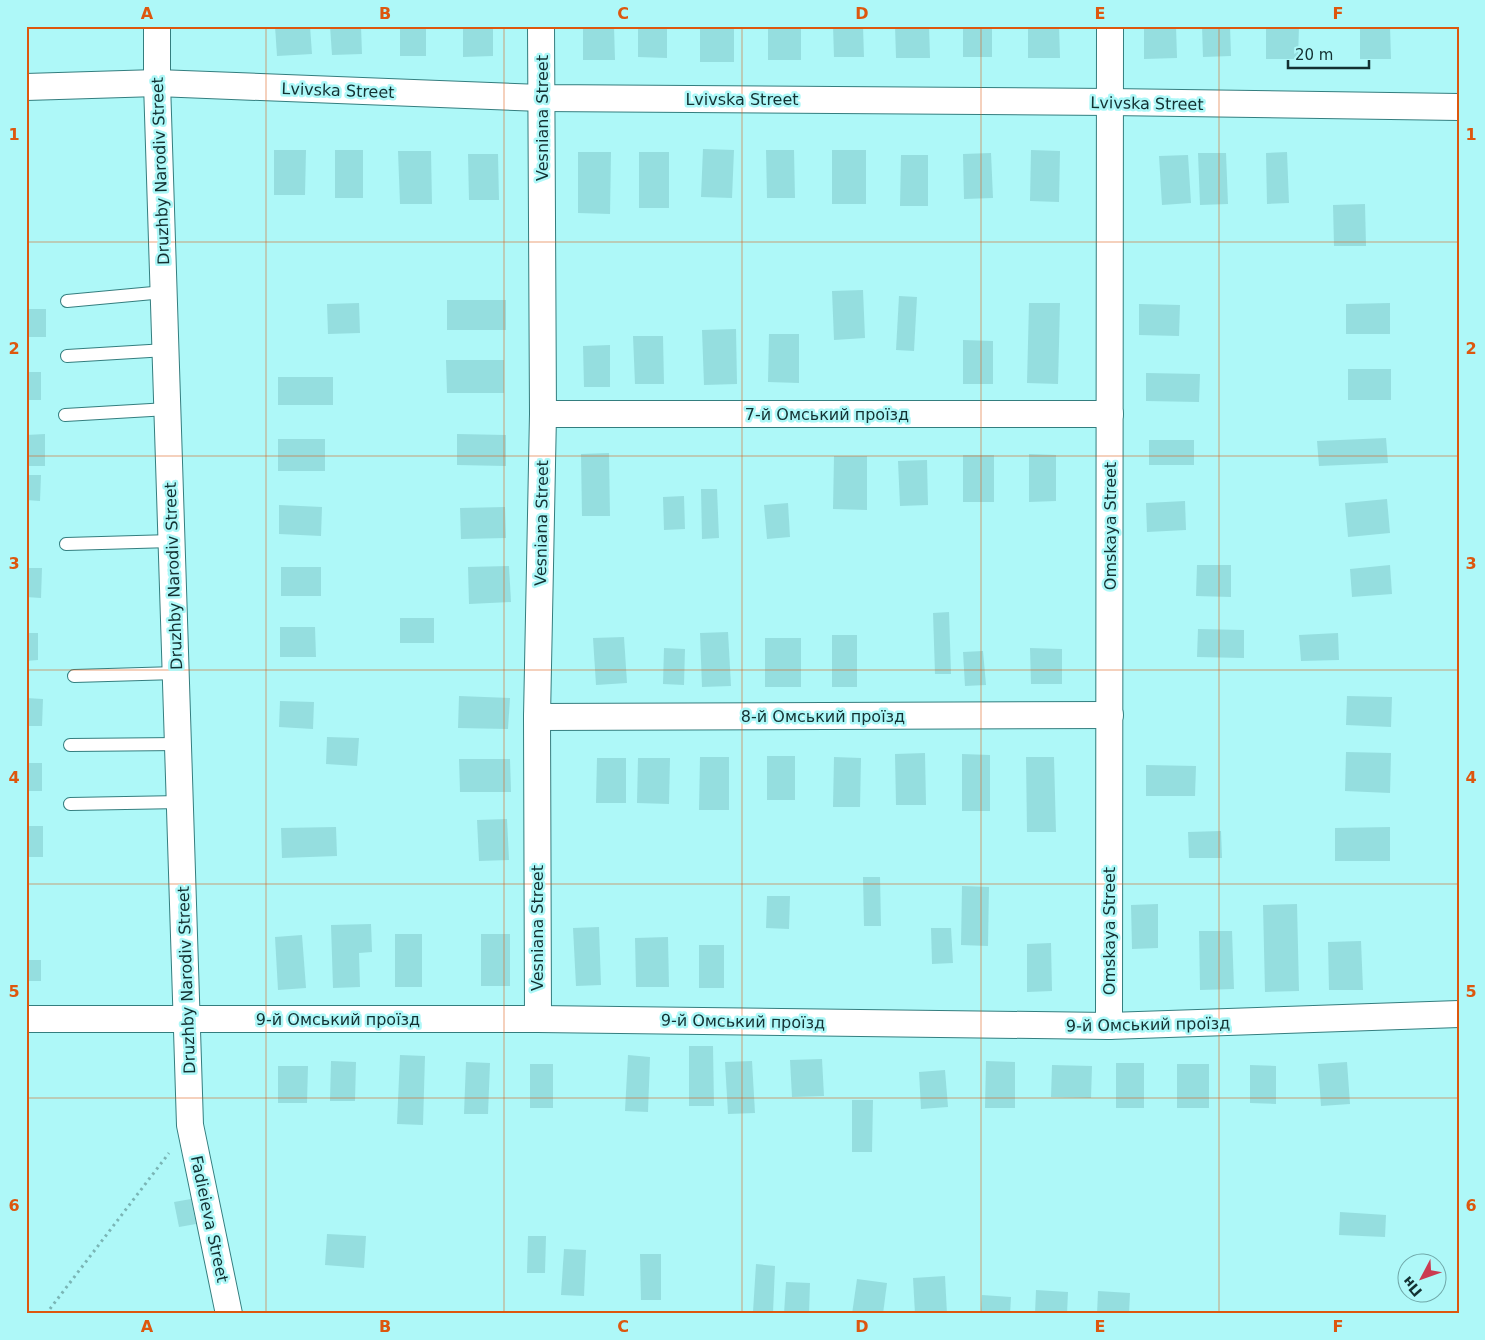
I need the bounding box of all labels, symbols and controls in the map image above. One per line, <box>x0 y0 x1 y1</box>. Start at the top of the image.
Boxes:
text: A <box>141 4 154 23</box>
text: B <box>379 4 391 23</box>
text: C <box>617 4 629 23</box>
text: D <box>855 4 869 23</box>
text: E <box>1095 4 1105 23</box>
text: F <box>1333 4 1343 23</box>
scale bar <box>1288 38 1369 70</box>
text: 20 m <box>1295 46 1333 64</box>
street label: Vesniana Street <box>533 55 552 181</box>
street label: Druzhby Narodiv Street <box>148 77 173 265</box>
street label: Lvivska Street <box>281 79 395 102</box>
street label: Lvivska Street <box>685 90 799 109</box>
street label: Lvivska Street <box>1090 93 1204 114</box>
text: 1 <box>8 125 20 144</box>
text: 1 <box>1465 125 1477 144</box>
text: 2 <box>8 339 20 358</box>
text: 2 <box>1465 339 1477 358</box>
street label: 7-й Омський проїзд <box>745 405 909 424</box>
street label: Vesniana Street <box>531 460 552 586</box>
street label: Omskaya Street <box>1101 462 1120 590</box>
street label: Druzhby Narodiv Street <box>161 482 186 670</box>
text: 3 <box>8 554 20 573</box>
text: 3 <box>1465 554 1477 573</box>
street label: 8-й Омський проїзд <box>741 707 905 726</box>
text: 4 <box>8 768 20 787</box>
text: 4 <box>1465 768 1477 787</box>
street label: Vesniana Street <box>528 865 547 991</box>
street label: Omskaya Street <box>1100 867 1119 995</box>
street label: Druzhby Narodiv Street <box>174 886 199 1074</box>
text: 5 <box>8 982 20 1001</box>
text: 5 <box>1465 982 1477 1001</box>
street label: 9-й Омський проїзд <box>256 1010 420 1029</box>
street label: 9-й Омський проїзд <box>661 1011 825 1032</box>
street label: 9-й Омський проїзд <box>1066 1014 1230 1035</box>
street label: Fadieieva Street <box>187 1154 232 1284</box>
text: 6 <box>8 1196 20 1215</box>
text: 6 <box>1465 1196 1477 1215</box>
north arrow <box>1398 1252 1448 1302</box>
text: Пн <box>1399 1273 1425 1300</box>
text: A <box>141 1317 154 1336</box>
text: B <box>379 1317 391 1336</box>
text: C <box>617 1317 629 1336</box>
text: D <box>855 1317 869 1336</box>
text: E <box>1095 1317 1105 1336</box>
text: F <box>1333 1317 1343 1336</box>

